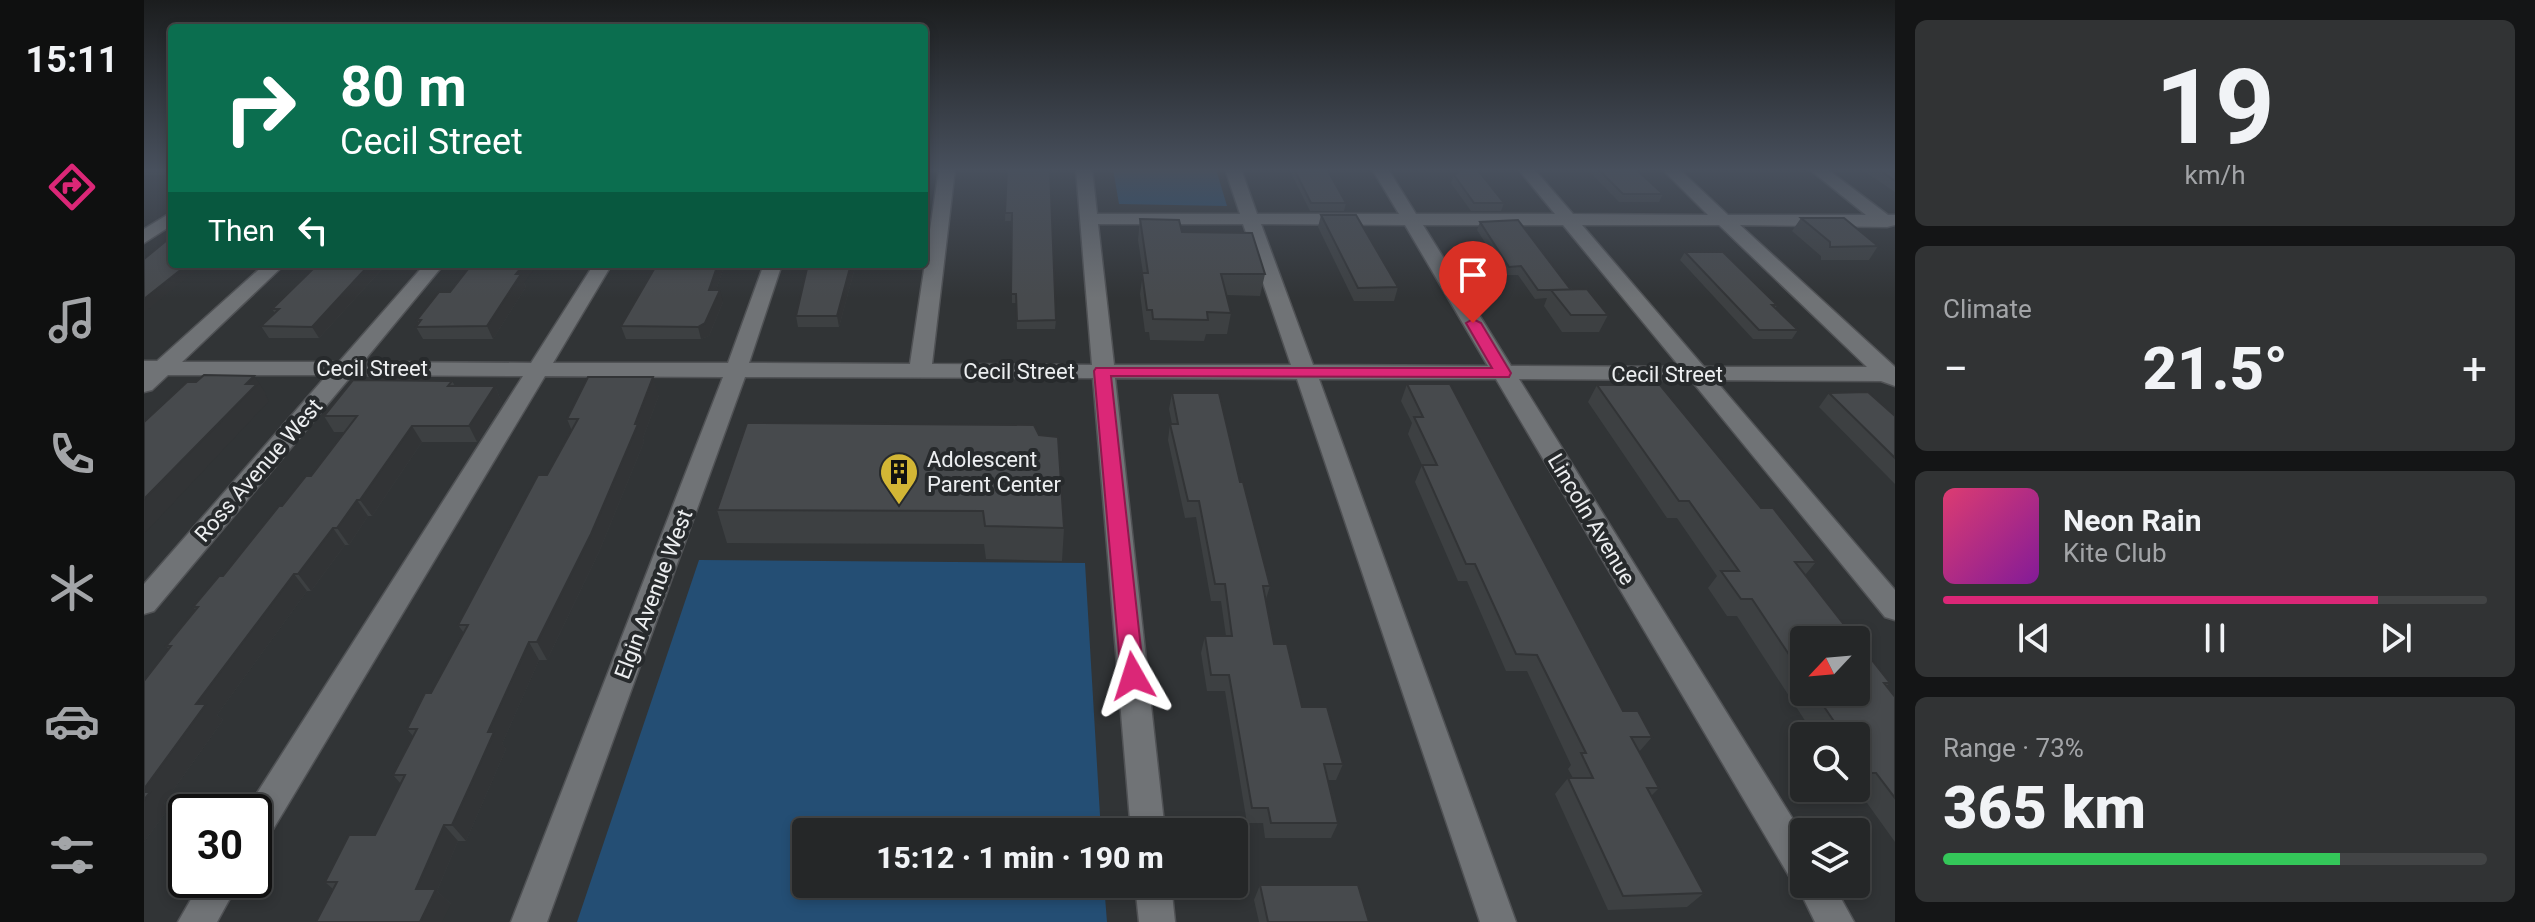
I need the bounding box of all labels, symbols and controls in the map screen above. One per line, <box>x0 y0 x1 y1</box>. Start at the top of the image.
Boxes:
text: 15:11 <box>26 39 118 81</box>
text: 19 <box>2155 47 2275 168</box>
text: 80 m <box>340 54 467 120</box>
icon: right <box>208 56 312 160</box>
text: Cecil Street <box>340 121 523 163</box>
icon: directions <box>44 159 100 215</box>
text: km/h <box>2184 160 2246 190</box>
icon: left <box>291 208 335 252</box>
text: Then <box>208 213 275 248</box>
pin <box>1439 241 1507 323</box>
icon: arrive <box>1451 253 1495 297</box>
icon: music <box>44 292 100 348</box>
text: Climate <box>1943 294 2032 324</box>
text: 21.5° <box>2143 333 2288 404</box>
text: − <box>1943 343 1968 395</box>
text: + <box>2462 343 2487 395</box>
street label: Cecil Street <box>316 356 428 381</box>
street label: Cecil Street <box>963 359 1075 384</box>
street label: Cecil Street <box>1611 362 1723 387</box>
street label: Ross Avenue West <box>190 394 327 547</box>
icon: phone <box>44 426 100 482</box>
place label: Adolescent Parent Center <box>927 447 1061 497</box>
street label: Lincoln Avenue <box>1543 449 1640 589</box>
building icon: Adolescent Parent Center <box>878 451 920 506</box>
text: Neon Rain <box>2063 503 2202 538</box>
street label: Elgin Avenue West <box>610 506 697 683</box>
text: Kite Club <box>2063 538 2167 568</box>
icon: climate <box>44 560 100 616</box>
icon: previous <box>2012 616 2056 660</box>
icon: pause <box>2193 616 2237 660</box>
icon: next <box>2374 616 2418 660</box>
north arrow <box>1790 626 1870 706</box>
map controls <box>1790 626 1870 898</box>
position arrow <box>1091 634 1175 718</box>
icon: car <box>44 693 100 749</box>
button: search <box>1790 722 1870 802</box>
text: Range · 73% <box>1943 733 2084 763</box>
text: 365 km <box>1943 772 2146 843</box>
speed limit sign: 30 <box>168 794 272 898</box>
button: layers <box>1790 818 1870 898</box>
icon: filters <box>44 827 100 883</box>
text: 15:12 · 1 min · 190 m <box>876 840 1164 875</box>

